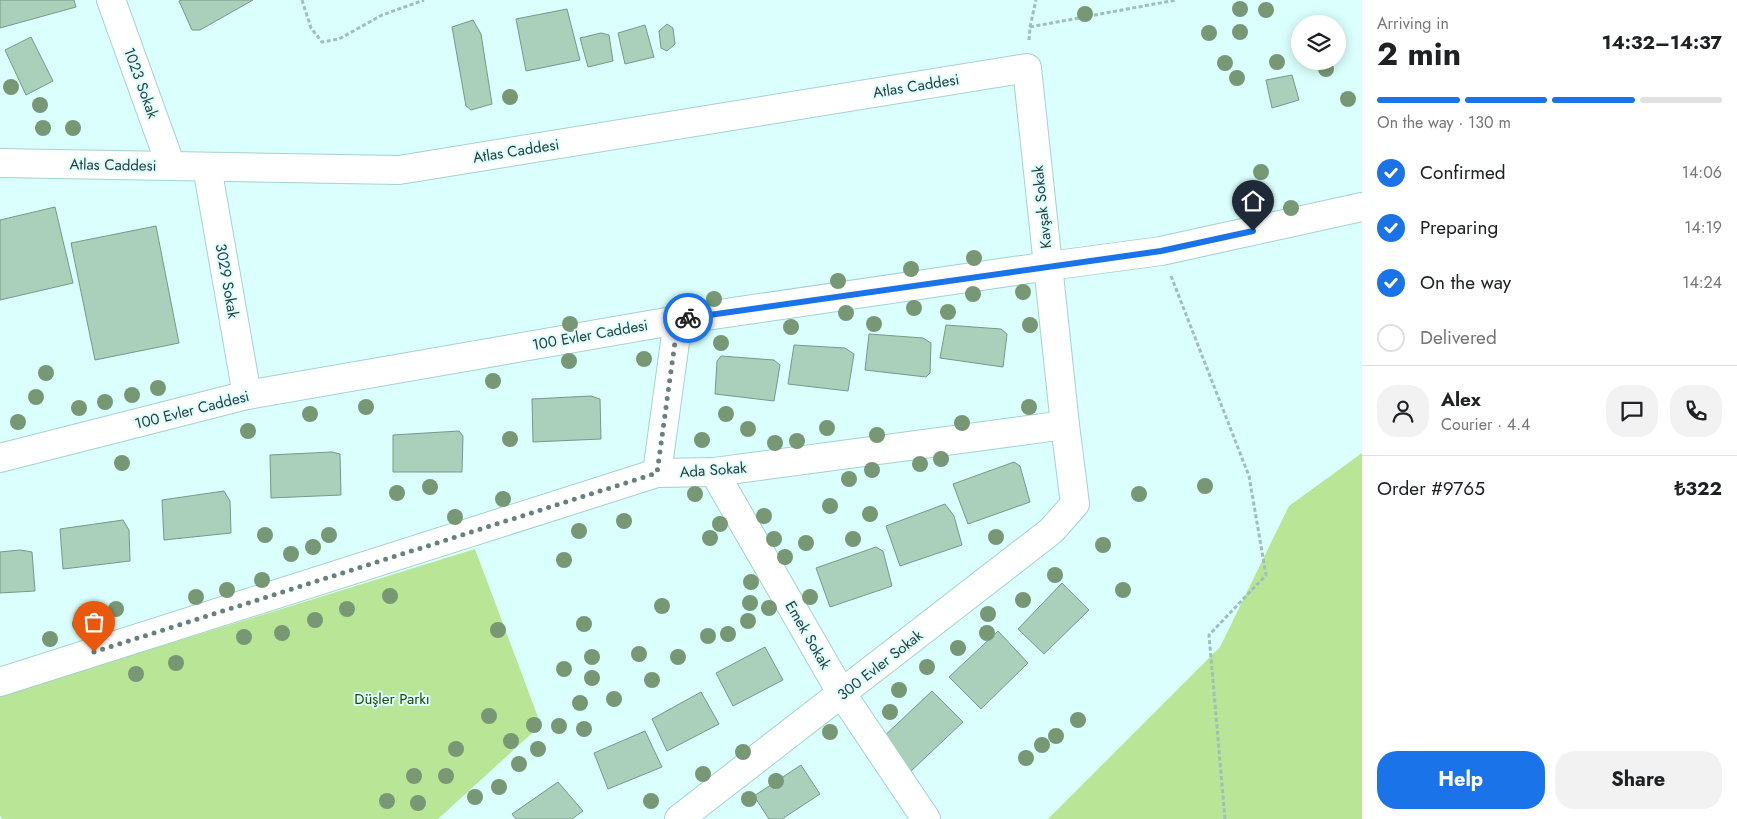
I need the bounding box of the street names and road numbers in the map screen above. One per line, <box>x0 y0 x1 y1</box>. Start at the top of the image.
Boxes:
street label: 1023 Sokak <box>118 45 164 122</box>
street label: Atlas Caddesi <box>871 68 961 104</box>
street label: Atlas Caddesi <box>471 133 561 169</box>
street label: Atlas Caddesi <box>69 153 157 177</box>
street label: Kavşak Sokak <box>1027 164 1057 250</box>
street label: 3029 Sokak <box>210 242 244 321</box>
street label: 100 Evler Caddesi <box>530 314 650 356</box>
street label: 100 Evler Caddesi <box>132 385 252 435</box>
street label: Ada Sokak <box>679 457 748 483</box>
street label: Emek Sokak <box>780 597 837 674</box>
street label: 300 Evler Sokak <box>833 624 928 705</box>

